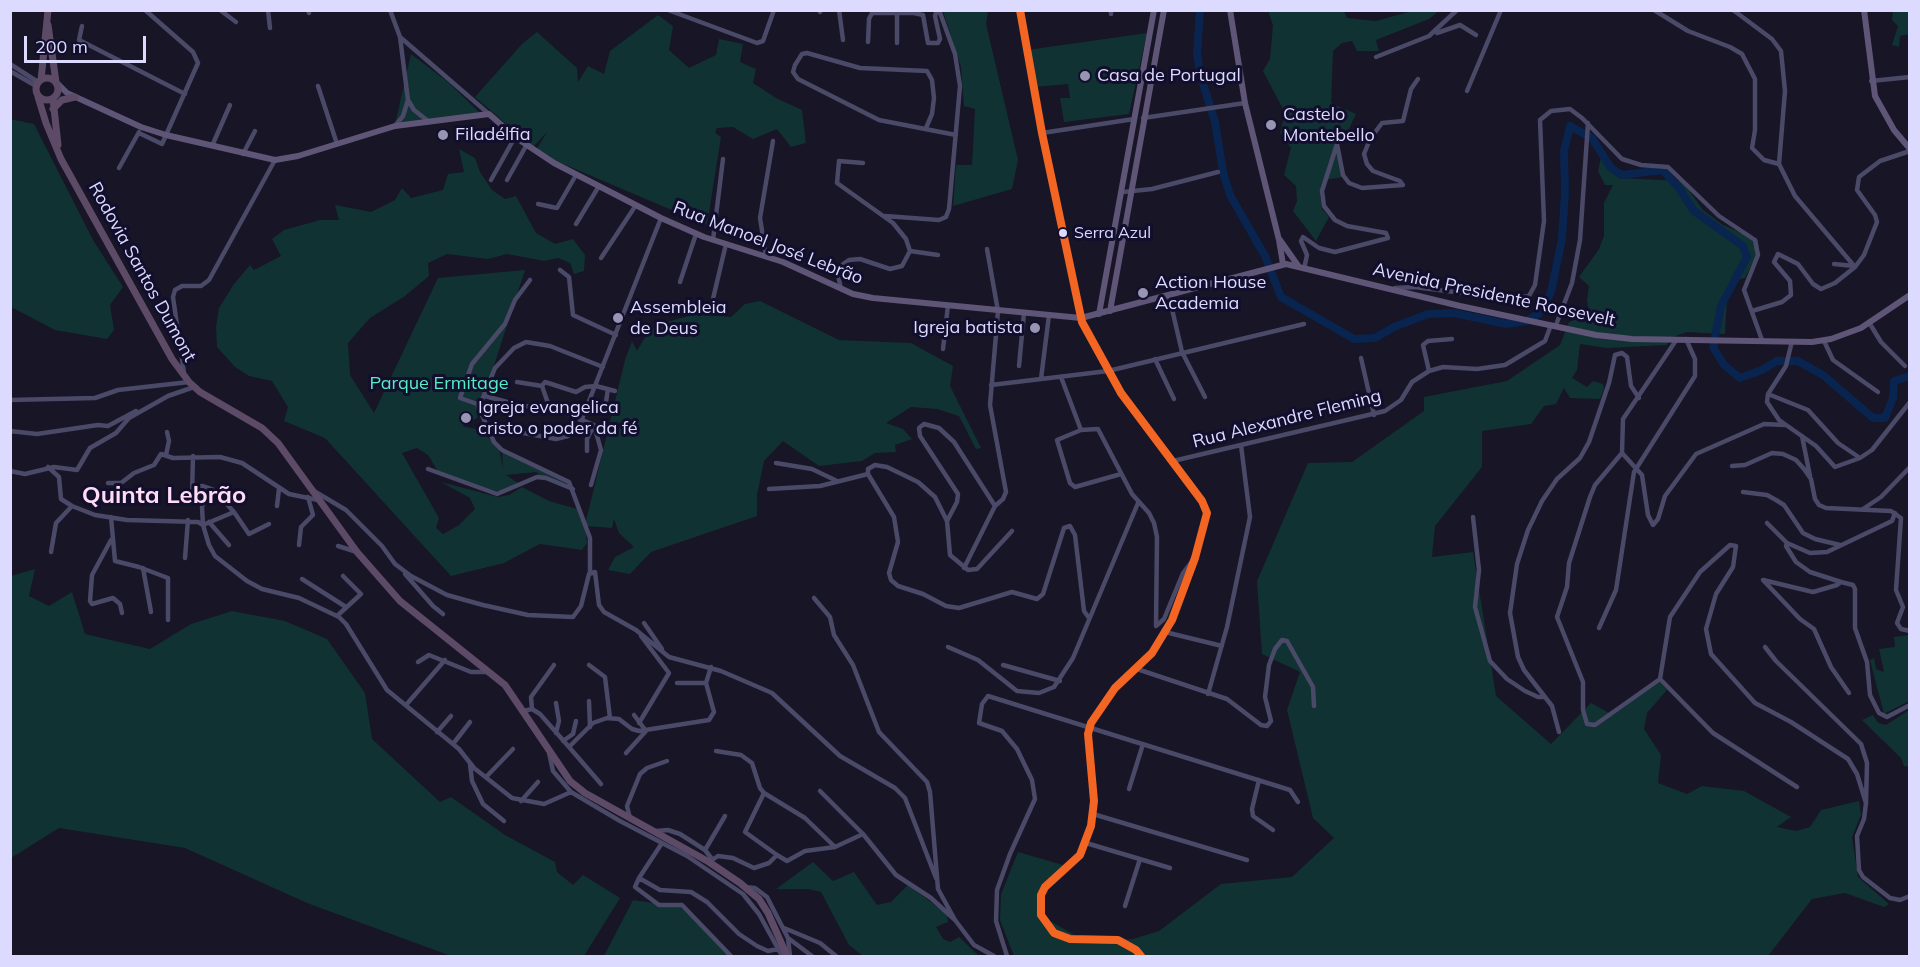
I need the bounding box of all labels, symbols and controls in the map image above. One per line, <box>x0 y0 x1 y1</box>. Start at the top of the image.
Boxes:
scale bar <box>27 24 148 62</box>
text: 200 m <box>35 35 88 58</box>
place label: Casa de Portugal <box>1097 65 1241 87</box>
marker: Casa de Portugal <box>1078 69 1092 83</box>
place label: Castelo Montebello <box>1283 104 1375 146</box>
marker: Castelo Montebello <box>1264 118 1278 132</box>
place label: Filadélfia <box>455 124 530 146</box>
marker: Filadélfia <box>436 128 450 142</box>
street label: Rodovia Santos Dumont <box>84 178 200 366</box>
street label: Rua Manoel José Lebrão <box>670 197 866 289</box>
place label: Serra Azul <box>1074 223 1151 243</box>
marker: Serra Azul <box>1057 227 1069 239</box>
street label: Avenida Presidente Roosevelt <box>1371 259 1617 331</box>
place label: Action House Academia <box>1155 272 1266 314</box>
marker: Action House Academia <box>1136 286 1150 300</box>
place label: Assembleia de Deus <box>630 297 727 340</box>
marker: Assembleia de Deus <box>611 311 625 325</box>
place label: Igreja batista <box>913 317 1023 339</box>
marker: Igreja batista <box>1028 321 1042 335</box>
park label: Parque Ermitage <box>369 373 509 395</box>
street label: Rua Alexandre Fleming <box>1190 385 1384 453</box>
place label: Igreja evangelica cristo o poder da fé <box>478 397 638 440</box>
marker: Igreja evangelica cristo o poder da fé <box>459 411 473 425</box>
district label: Quinta Lebrão <box>82 482 246 510</box>

